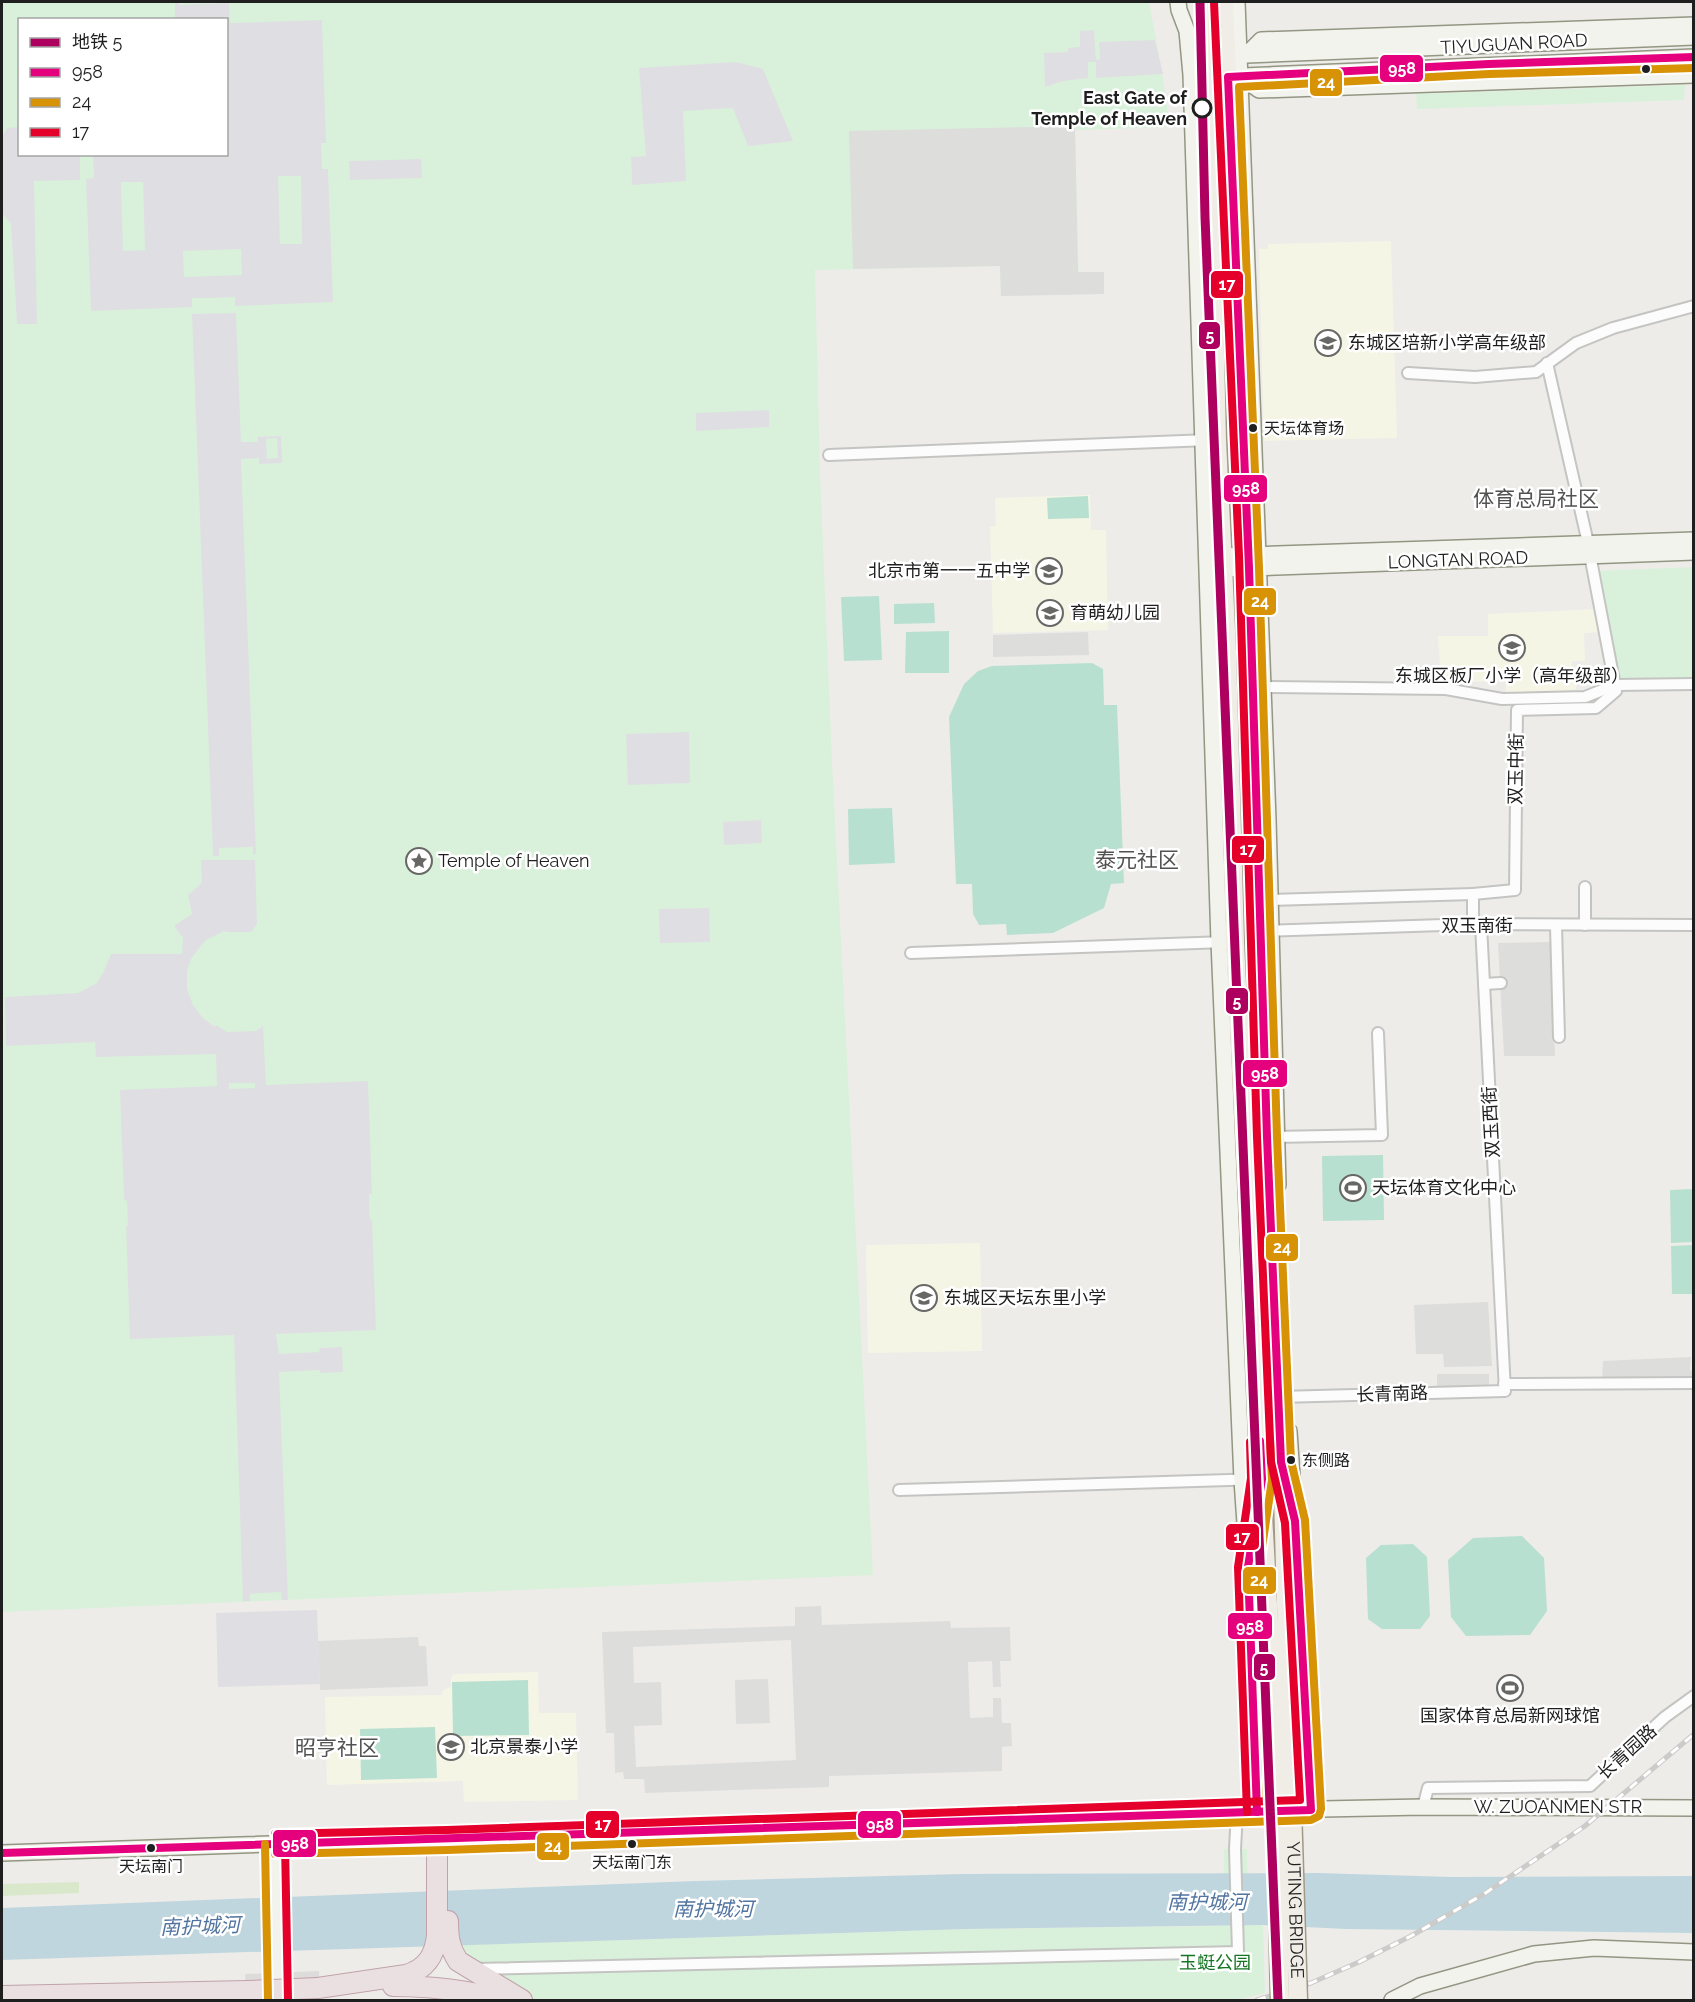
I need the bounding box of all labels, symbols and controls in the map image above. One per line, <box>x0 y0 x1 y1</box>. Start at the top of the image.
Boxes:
legend <box>18 18 228 156</box>
street label: TIYUGUAN ROAD <box>1440 29 1588 58</box>
text: 地铁 5 <box>72 31 123 52</box>
line badge: 958 <box>1379 54 1424 83</box>
text: 958 <box>1388 59 1416 78</box>
text: 958 <box>72 61 103 82</box>
unlabelled marker <box>1640 63 1652 75</box>
line badge: 24 <box>1309 68 1343 97</box>
text: 24 <box>1317 73 1335 92</box>
place label: East Gate of Temple of Heaven <box>1031 87 1188 129</box>
text: 24 <box>72 91 91 112</box>
marker: East Gate of Temple of Heaven <box>1192 98 1212 118</box>
text: 17 <box>72 121 90 142</box>
line badge: 17 <box>1210 270 1244 299</box>
text: 17 <box>1219 275 1235 294</box>
line badge: 5 <box>1198 321 1221 350</box>
text: 5 <box>1206 326 1215 345</box>
school or university icon: 东城区培新小学高年级部 <box>1313 328 1343 358</box>
place label: 东城区培新小学高年级部 <box>1348 332 1546 353</box>
place label: 天坛体育场 <box>1264 419 1344 438</box>
marker: 天坛体育场 <box>1247 422 1259 434</box>
line badge: 958 <box>1223 474 1268 503</box>
text: 958 <box>1232 479 1260 498</box>
district label: 体育总局社区 <box>1473 486 1599 511</box>
street label: LONGTAN ROAD <box>1387 547 1529 572</box>
school or university icon: 北京市第一一五中学 <box>1034 556 1064 586</box>
place label: 北京市第一一五中学 <box>868 560 1030 581</box>
line badge: 24 <box>1243 587 1277 616</box>
text: 24 <box>1251 592 1269 611</box>
school or university icon: 育萌幼儿园 <box>1035 598 1065 628</box>
place label: 育萌幼儿园 <box>1070 602 1160 623</box>
school or university icon: 东城区板厂小学（高年级部） <box>1497 633 1527 663</box>
place label: 东城区板厂小学（高年级部） <box>1395 665 1629 686</box>
street label: 双玉中街 <box>1504 733 1527 805</box>
line badge: 17 <box>1231 835 1265 864</box>
text: 17 <box>1240 840 1256 859</box>
place icon: Temple of Heaven <box>404 846 434 876</box>
district label: 泰元社区 <box>1095 847 1179 872</box>
place label: Temple of Heaven <box>438 850 589 871</box>
street label: 双玉南街 <box>1441 915 1513 936</box>
line badge: 5 <box>1225 987 1249 1015</box>
text: 5 <box>1233 992 1242 1011</box>
line badge: 958 <box>1242 1059 1288 1088</box>
text: 958 <box>1251 1064 1279 1083</box>
street label: 双玉西街 <box>1478 1086 1503 1159</box>
sports icon: 天坛体育文化中心 <box>1338 1173 1368 1203</box>
place label: 天坛体育文化中心 <box>1372 1177 1516 1198</box>
line badge: 24 <box>1265 1233 1299 1262</box>
text: 24 <box>1273 1238 1291 1257</box>
school or university icon: 东城区天坛东里小学 <box>909 1283 939 1313</box>
place label: 东城区天坛东里小学 <box>944 1287 1106 1308</box>
street label: 长青南路 <box>1356 1382 1428 1405</box>
place label: 东侧路 <box>1302 1451 1350 1470</box>
marker: 东侧路 <box>1285 1454 1297 1466</box>
line badge: 17 <box>1225 1523 1260 1551</box>
text: 17 <box>1234 1528 1250 1547</box>
line badge: 24 <box>1242 1566 1277 1595</box>
text: 24 <box>1250 1571 1268 1590</box>
line badge: 958 <box>1227 1612 1273 1640</box>
text: 958 <box>1236 1617 1264 1636</box>
line badge: 5 <box>1253 1653 1276 1681</box>
text: 5 <box>1260 1658 1269 1677</box>
sports icon: 国家体育总局新网球馆 <box>1495 1673 1525 1703</box>
place label: 国家体育总局新网球馆 <box>1420 1705 1600 1726</box>
street label: 长青园路 <box>1593 1720 1660 1784</box>
school or university icon: 北京景泰小学 <box>436 1732 466 1762</box>
district label: 昭亨社区 <box>295 1735 379 1760</box>
place label: 北京景泰小学 <box>470 1736 578 1757</box>
street label: W. ZUOANMEN STR <box>1474 1796 1642 1817</box>
line badge: 17 <box>585 1810 620 1839</box>
line badge: 958 <box>857 1810 902 1839</box>
text: 17 <box>595 1815 611 1834</box>
text: 958 <box>866 1815 894 1834</box>
line badge: 958 <box>272 1829 317 1858</box>
line badge: 24 <box>536 1832 570 1861</box>
text: 958 <box>281 1834 309 1853</box>
text: 24 <box>544 1837 562 1856</box>
marker: 天坛南门东 <box>626 1838 638 1850</box>
street label: YUTING BRIDGE <box>1283 1841 1308 1979</box>
marker: 天坛南门 <box>145 1842 157 1854</box>
place label: 天坛南门东 <box>592 1853 672 1872</box>
place label: 天坛南门 <box>119 1857 183 1876</box>
water label: 南护城河 <box>1167 1890 1251 1914</box>
water label: 南护城河 <box>673 1897 757 1921</box>
water label: 南护城河 <box>160 1912 244 1939</box>
park label: 玉蜓公园 <box>1179 1952 1251 1973</box>

